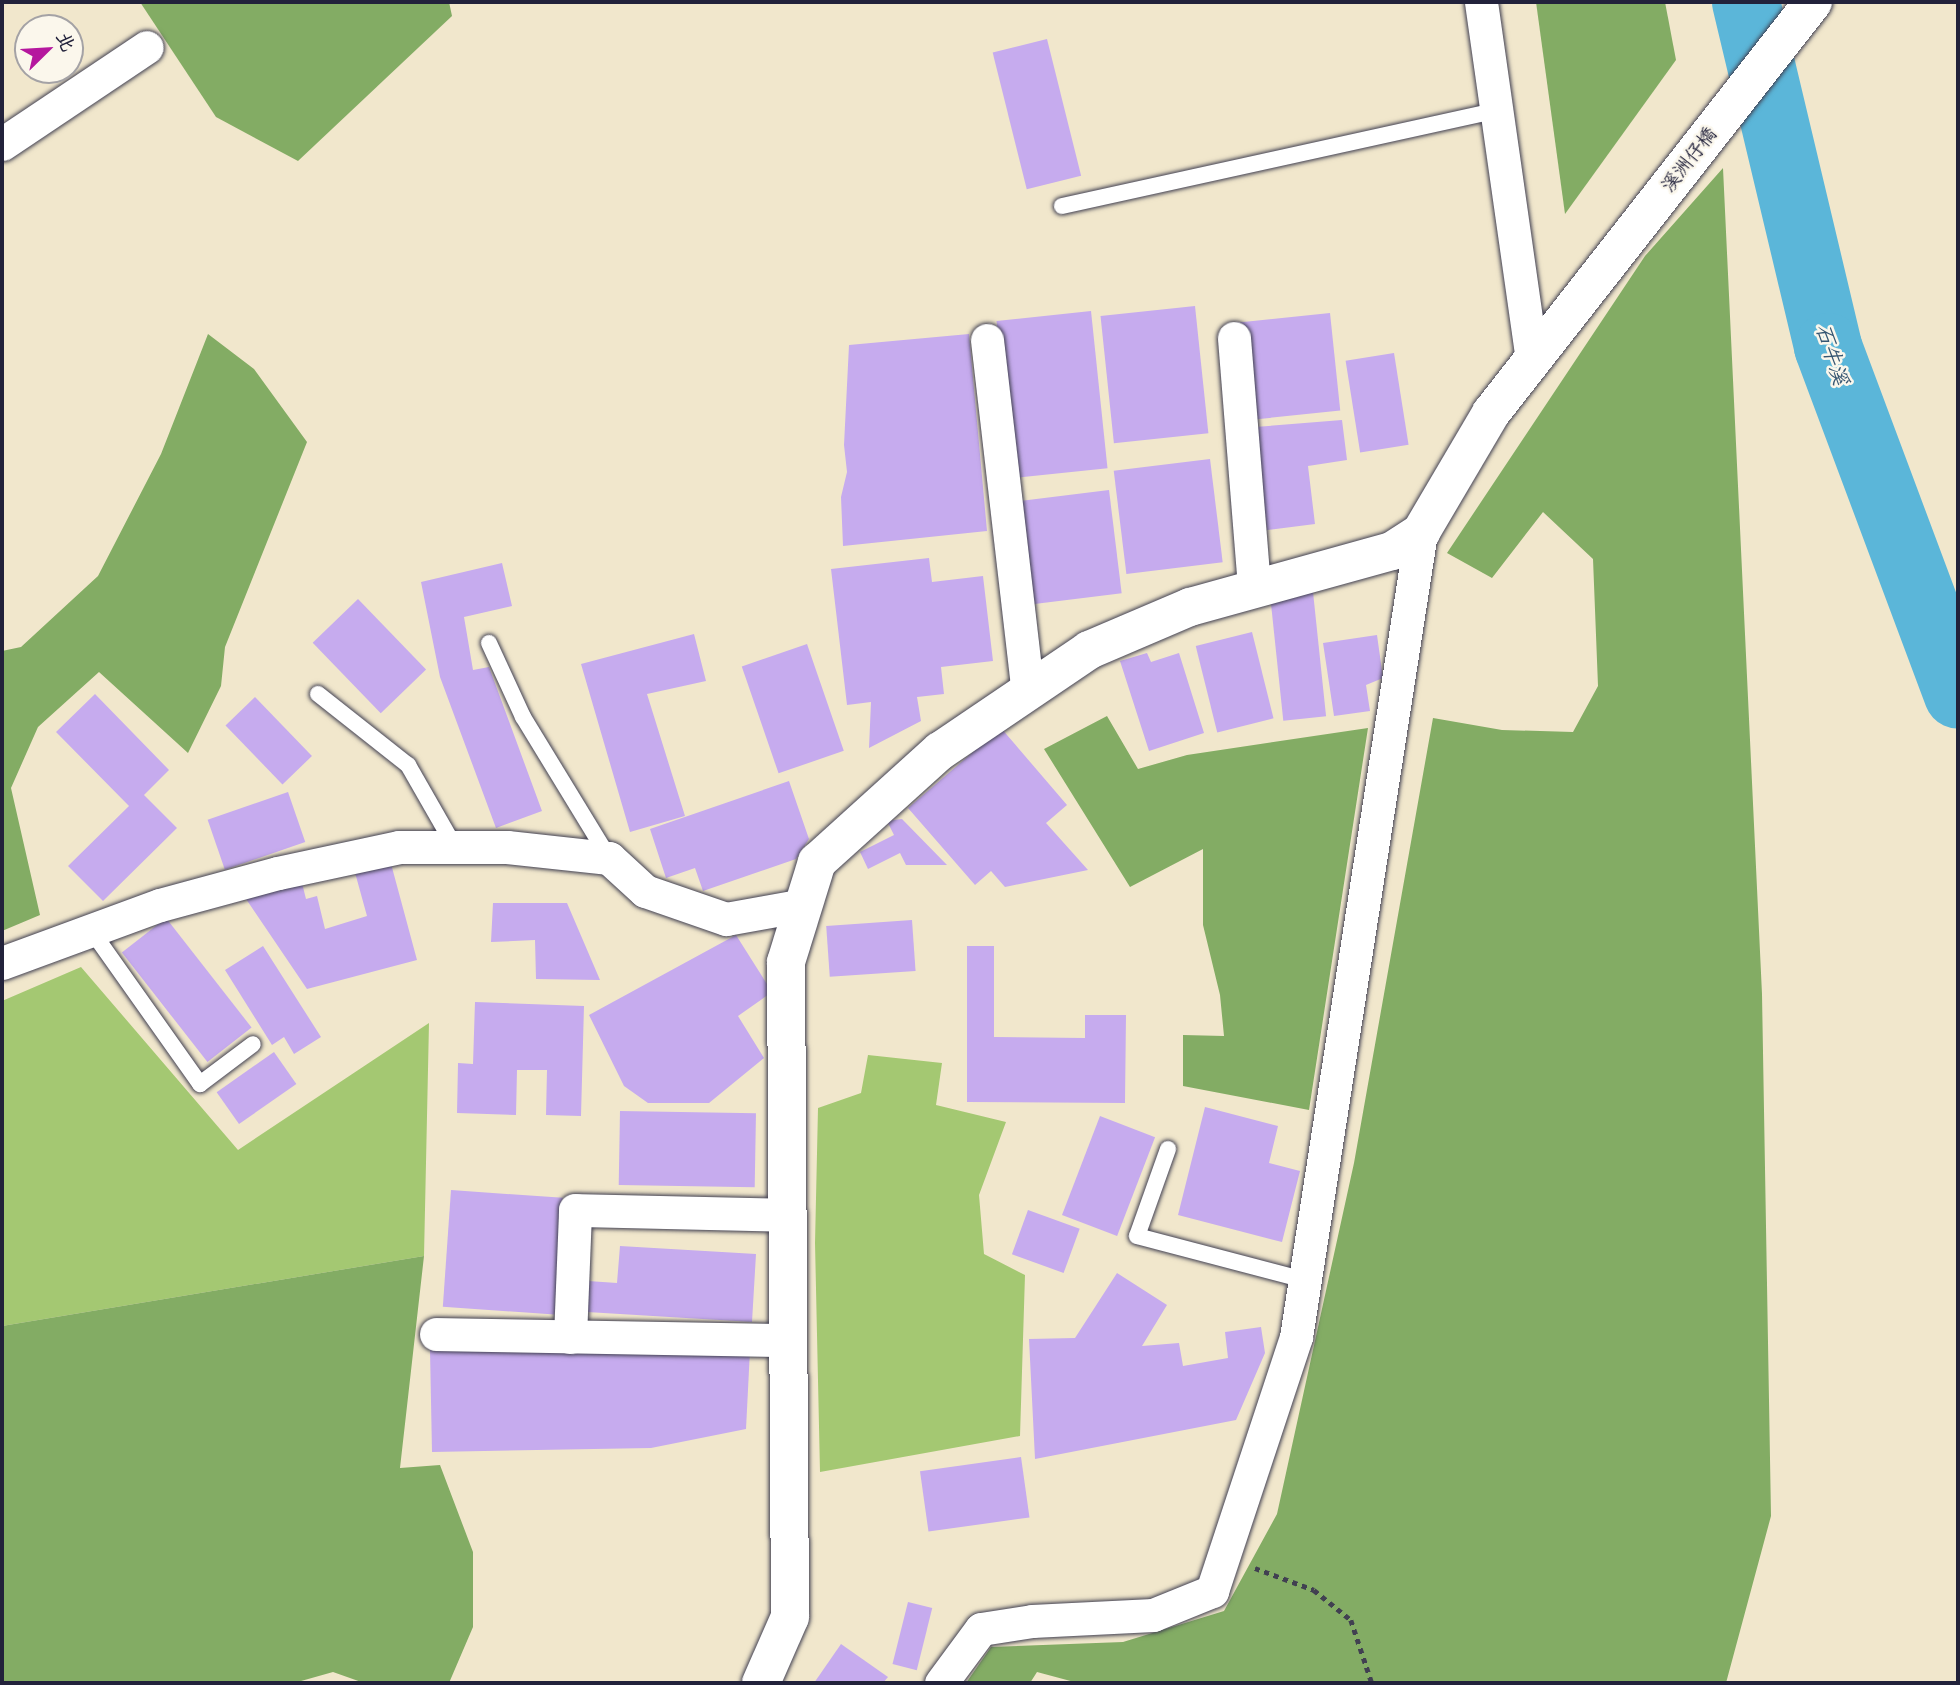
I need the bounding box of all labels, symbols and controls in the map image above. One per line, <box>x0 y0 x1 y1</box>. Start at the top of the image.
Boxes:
north arrow <box>14 14 84 84</box>
text: 北 <box>52 27 82 55</box>
street label: 溪洲仔橋 <box>1656 122 1720 196</box>
water label: 石牛溪 <box>1811 320 1855 388</box>

